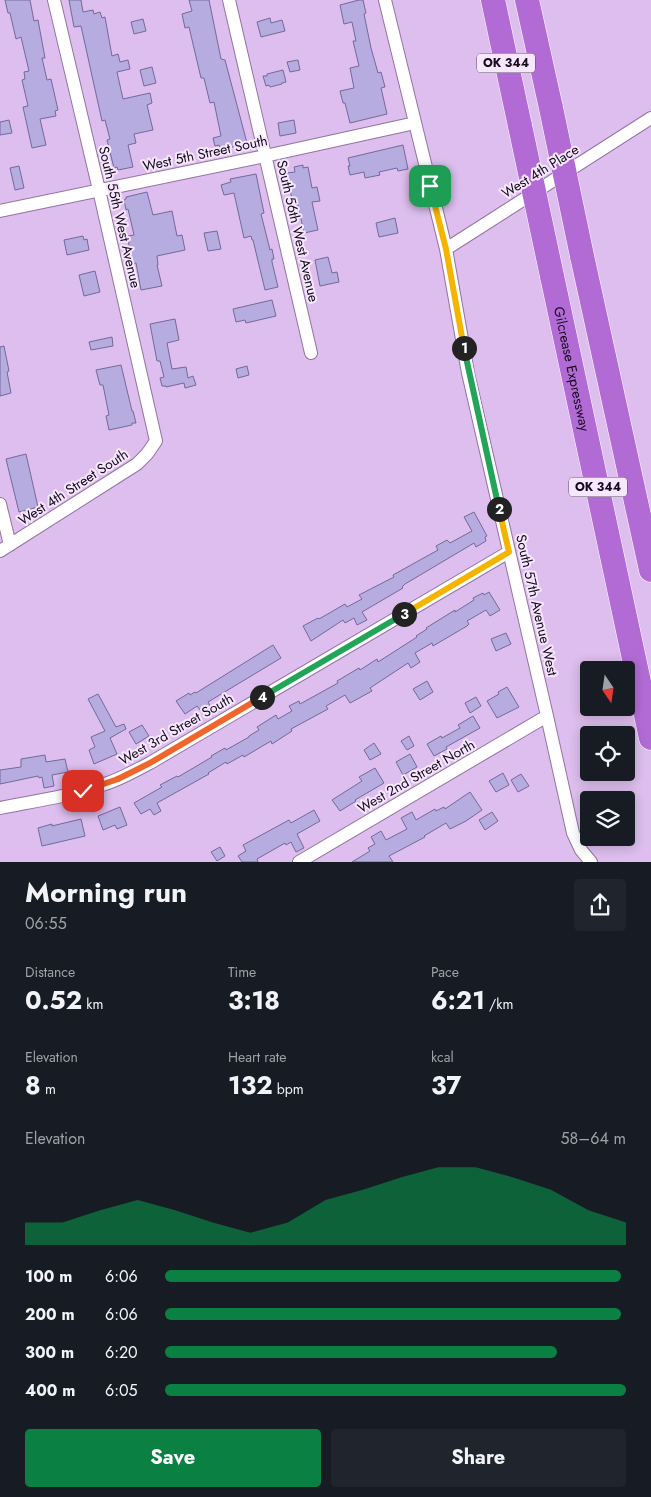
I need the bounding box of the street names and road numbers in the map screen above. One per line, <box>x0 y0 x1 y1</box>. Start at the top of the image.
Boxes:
road number: OK 344 <box>477 54 535 72</box>
street label: West 5th Street South <box>141 130 269 176</box>
street label: West 4th Place <box>497 139 583 203</box>
street label: South 55th West Avenue <box>94 144 146 290</box>
street label: South 56th West Avenue <box>272 158 324 304</box>
street label: Gilcrease Expressway <box>549 305 595 434</box>
street label: West 4th Street South <box>14 444 132 530</box>
road number: OK 344 <box>569 478 627 497</box>
street label: South 57th Avenue West <box>511 532 563 678</box>
street label: West 3rd Street South <box>115 688 237 770</box>
street label: West 2nd Street North <box>354 734 478 818</box>

